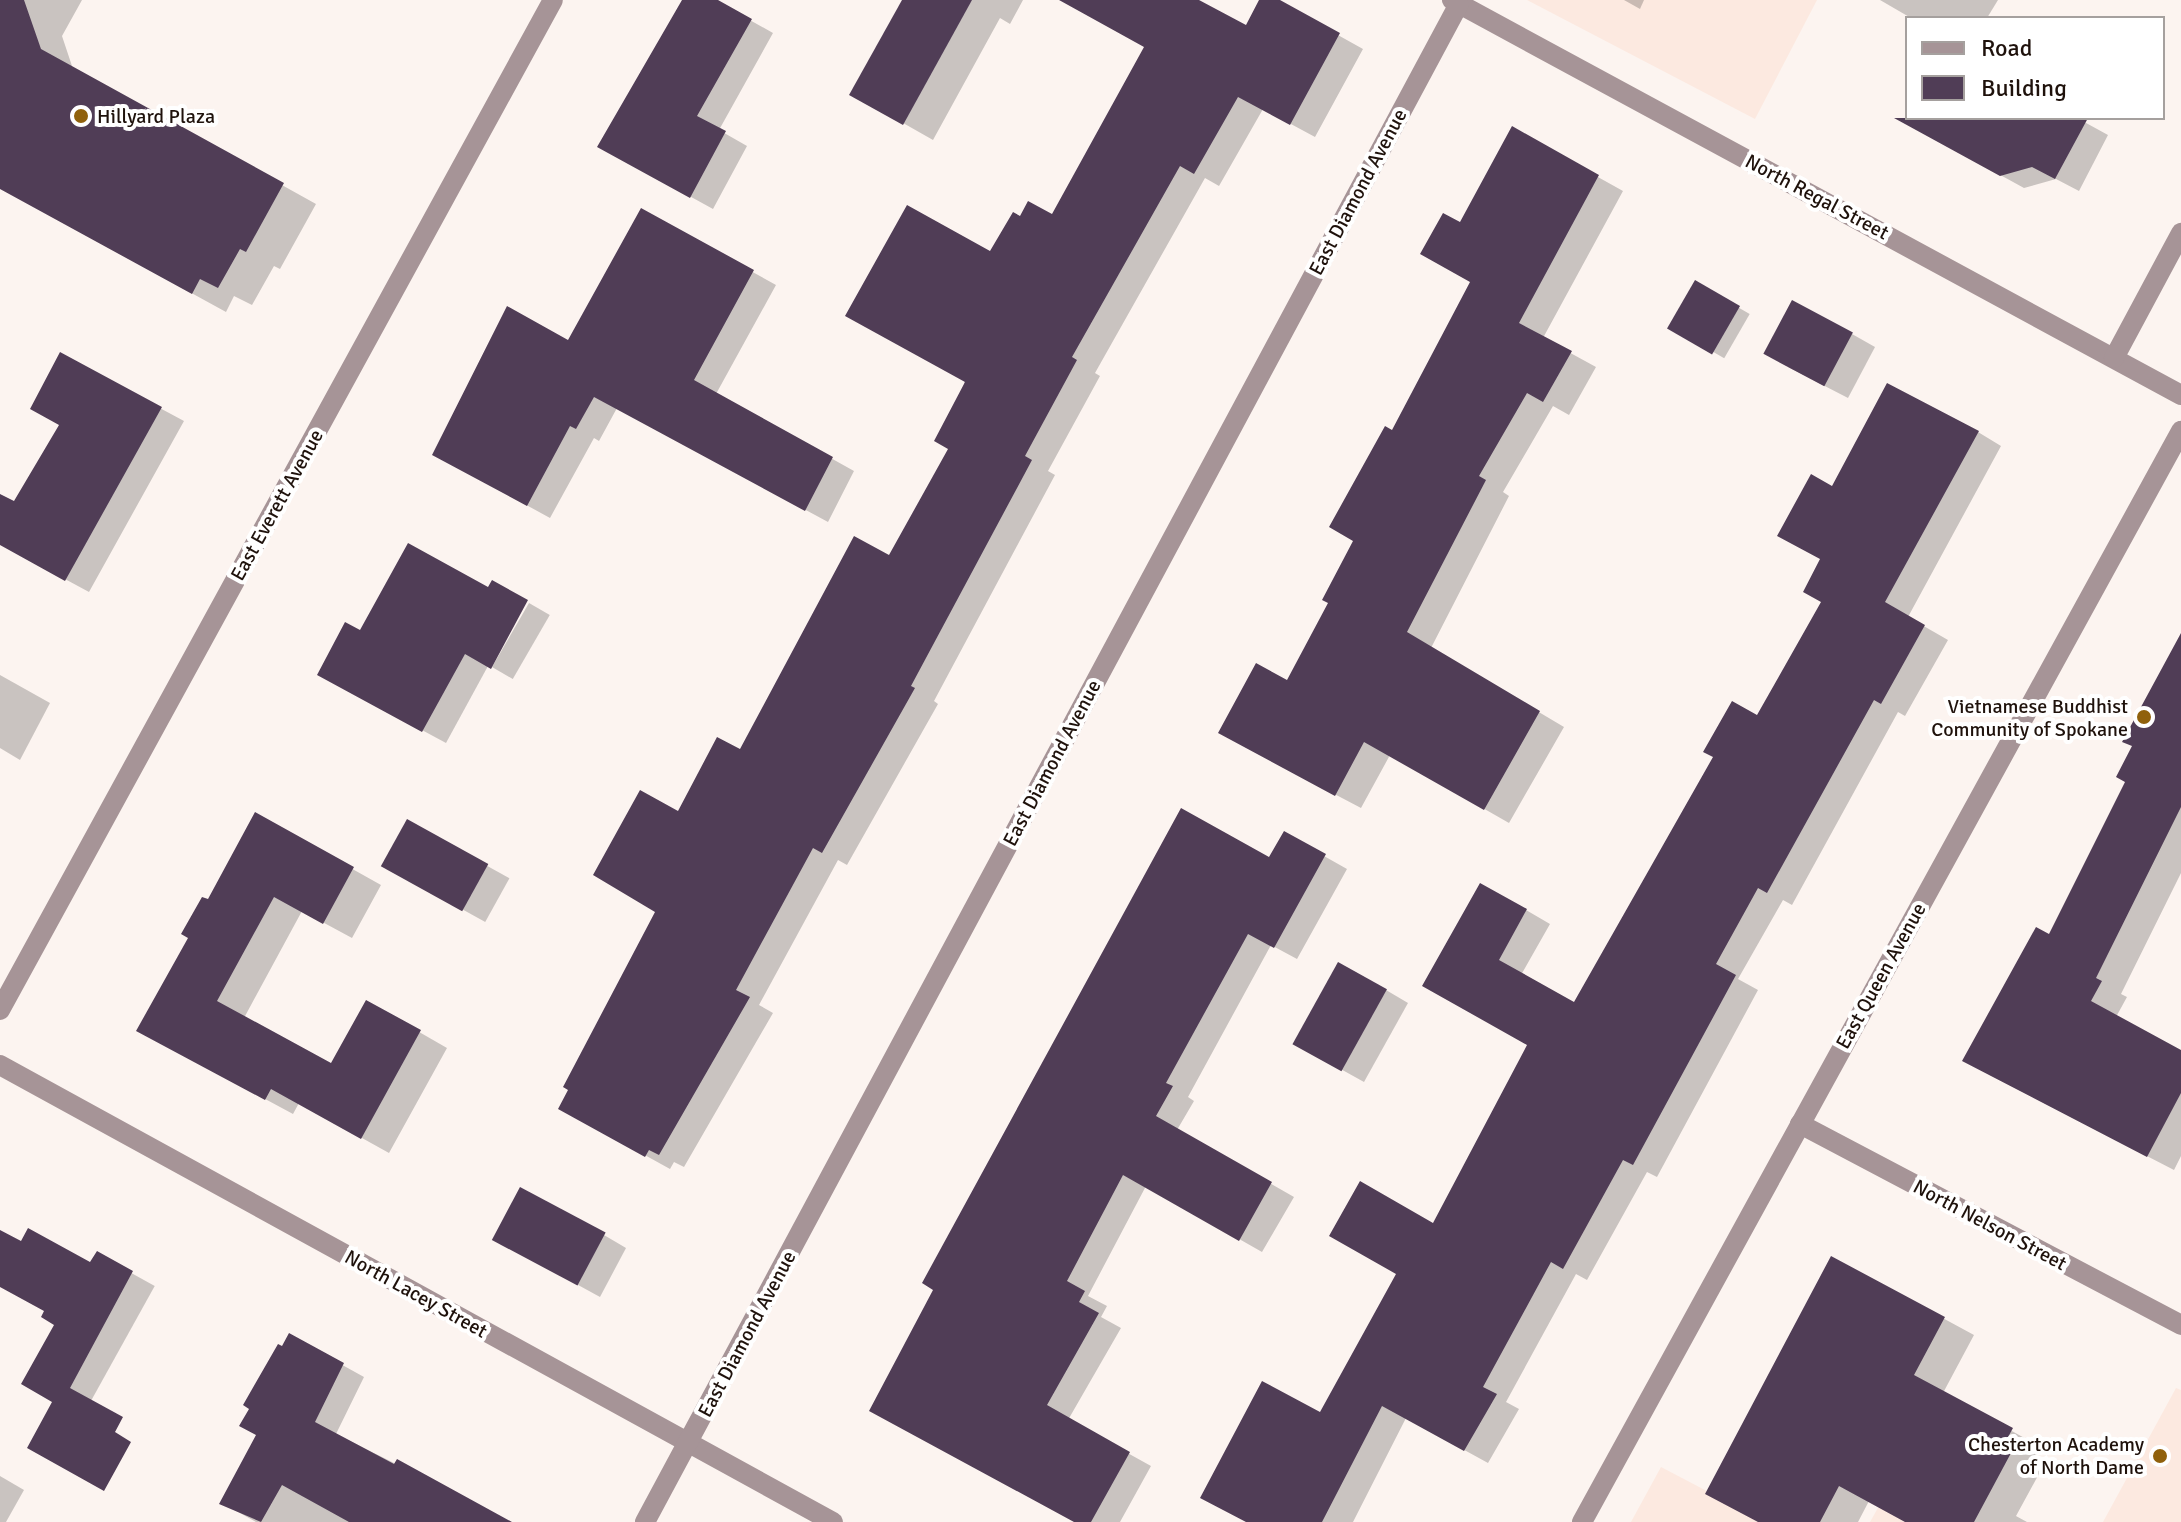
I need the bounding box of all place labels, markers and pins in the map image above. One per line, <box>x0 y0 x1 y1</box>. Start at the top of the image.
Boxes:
place label: Hillyard Plaza <box>97 104 215 128</box>
marker: Hillyard Plaza <box>72 107 90 125</box>
place label: Vietnamese Buddhist Community of Spokane <box>1931 694 2128 741</box>
marker: Vietnamese Buddhist Community of Spokane <box>2135 708 2153 726</box>
place label: Chesterton Academy of North Dame <box>1968 1432 2144 1479</box>
marker: Chesterton Academy of North Dame <box>2151 1447 2169 1465</box>

